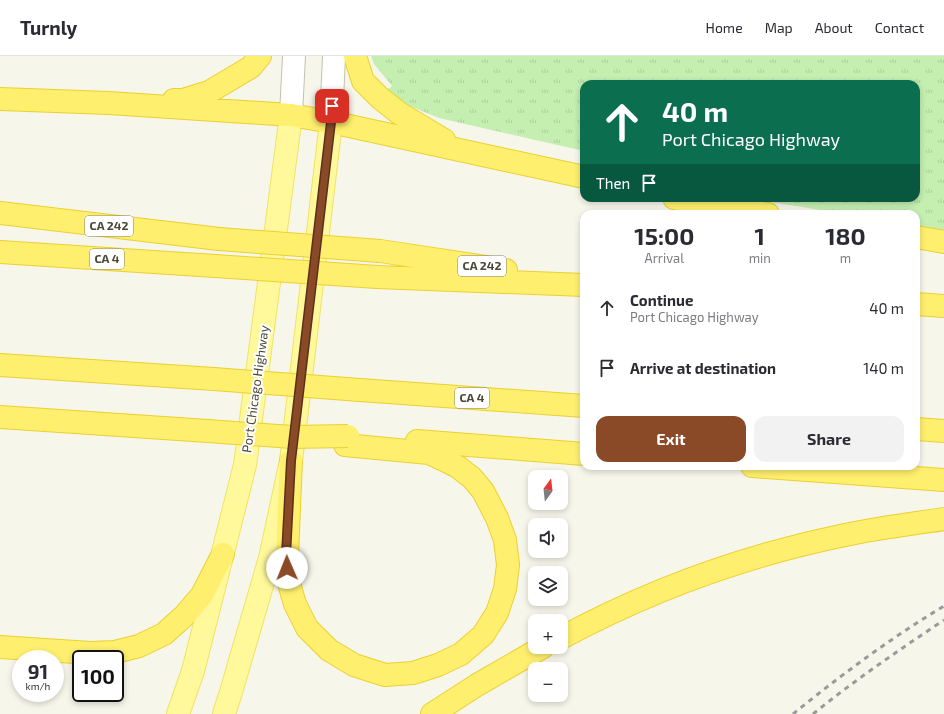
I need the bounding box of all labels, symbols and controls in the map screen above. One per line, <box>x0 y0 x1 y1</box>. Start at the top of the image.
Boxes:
text: Turnly <box>20 16 77 39</box>
text: Home <box>706 19 743 36</box>
text: Map <box>765 19 793 36</box>
text: About <box>815 19 853 36</box>
text: Contact <box>875 19 924 36</box>
pin <box>315 89 349 123</box>
text: 40 m <box>662 94 728 128</box>
icon: arrive <box>321 95 343 117</box>
icon: ahead <box>596 96 648 148</box>
text: Port Chicago Highway <box>662 128 840 150</box>
icon: arrive <box>638 172 660 194</box>
text: Then <box>596 174 630 192</box>
road number: CA 242 <box>85 216 133 236</box>
text: 15:00 <box>634 221 694 250</box>
text: 1 <box>755 221 765 250</box>
text: 180 <box>825 221 866 250</box>
road number: CA 4 <box>90 249 124 269</box>
text: Arrival <box>645 250 684 266</box>
text: min <box>749 250 771 266</box>
text: m <box>840 250 851 266</box>
road number: CA 242 <box>458 256 506 276</box>
text: Continue <box>630 291 693 309</box>
icon: ahead <box>596 297 618 319</box>
text: 40 m <box>869 299 904 317</box>
text: Port Chicago Highway <box>630 309 759 325</box>
street label: Port Chicago Highway <box>238 324 272 454</box>
icon: arrive <box>596 357 618 379</box>
text: Arrive at destination <box>630 359 776 377</box>
text: 140 m <box>863 359 904 377</box>
road number: CA 4 <box>455 388 489 408</box>
button: Exit <box>596 416 746 462</box>
button: Share <box>754 416 904 462</box>
north arrow <box>528 470 568 510</box>
map controls <box>528 470 568 702</box>
button: sound <box>528 518 568 558</box>
position arrow <box>266 547 308 589</box>
button: layers <box>528 566 568 606</box>
button: + <box>528 614 568 654</box>
speed limit sign: 100 <box>72 650 124 702</box>
text: 91 <box>28 659 48 683</box>
button: − <box>528 662 568 702</box>
text: km/h <box>26 680 50 692</box>

